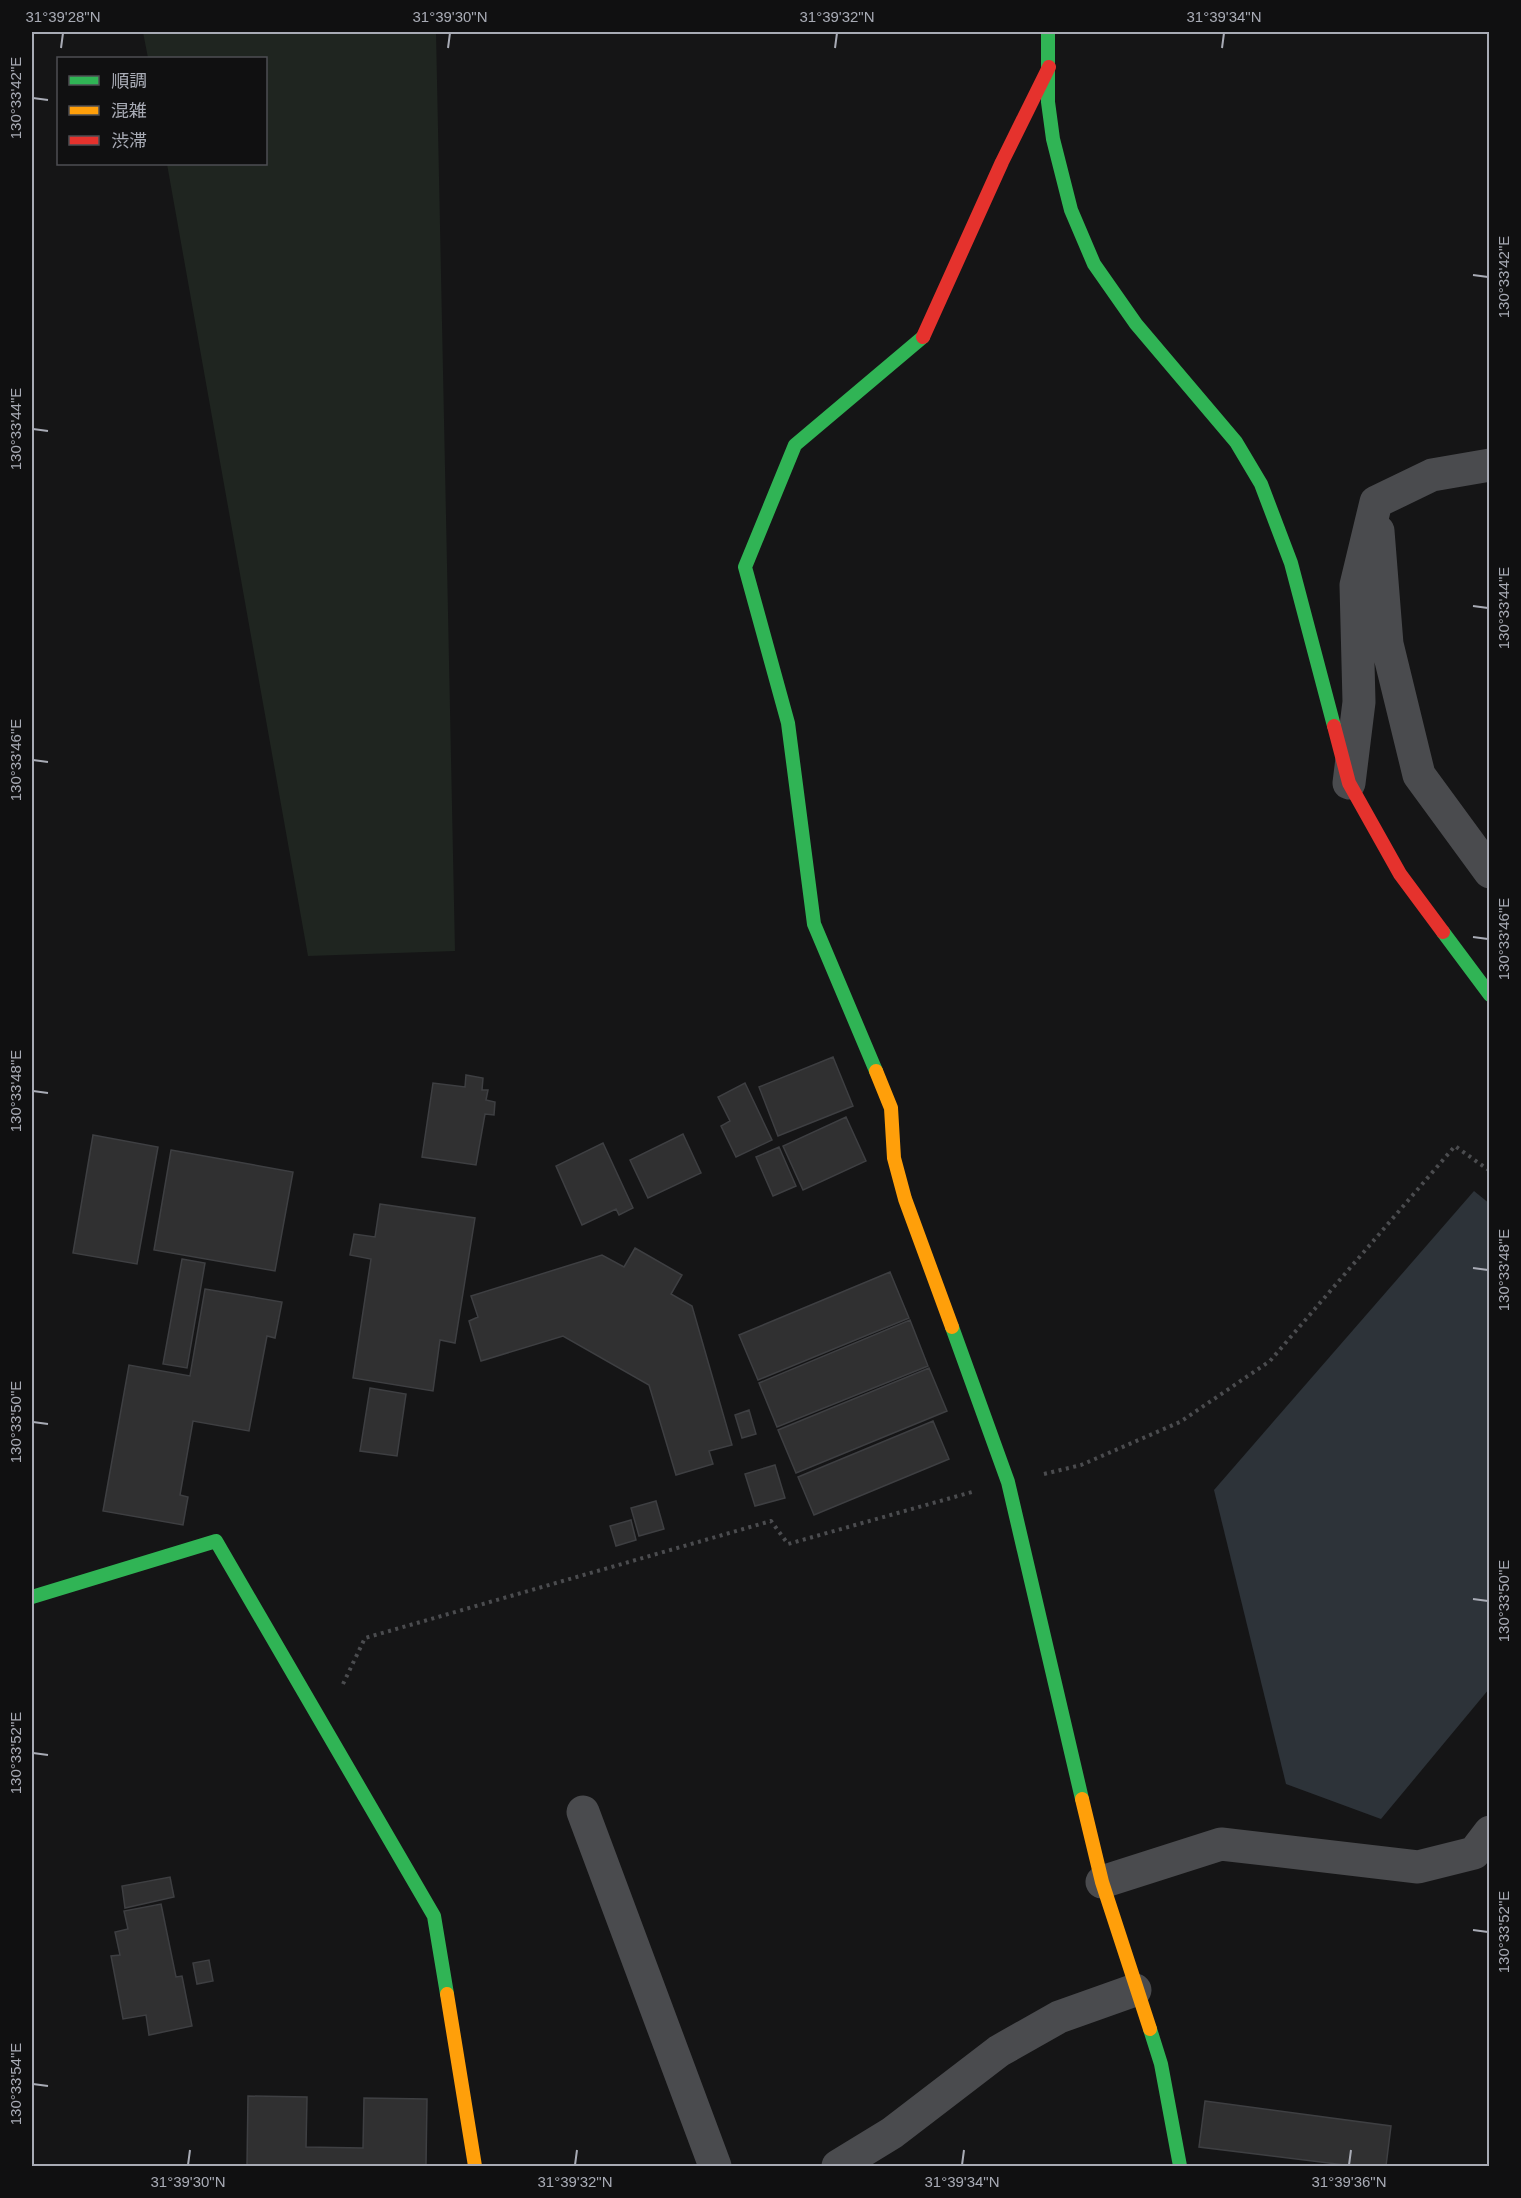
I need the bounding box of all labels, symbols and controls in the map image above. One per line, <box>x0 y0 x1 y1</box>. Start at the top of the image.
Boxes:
text: 31°39'28"N <box>25 8 101 25</box>
text: 31°39'30"N <box>412 8 488 25</box>
text: 31°39'32"N <box>799 8 875 25</box>
text: 31°39'34"N <box>1186 8 1262 25</box>
text: 130°33'42"E <box>7 57 24 139</box>
legend <box>57 57 267 165</box>
text: 順調 <box>111 71 147 91</box>
text: 混雑 <box>111 101 147 121</box>
text: 渋滞 <box>111 131 147 151</box>
text: 130°33'42"E <box>1495 236 1512 318</box>
text: 130°33'44"E <box>7 388 24 470</box>
text: 130°33'44"E <box>1495 567 1512 649</box>
text: 130°33'46"E <box>7 719 24 801</box>
text: 130°33'46"E <box>1495 898 1512 980</box>
text: 130°33'48"E <box>7 1050 24 1132</box>
text: 130°33'48"E <box>1495 1229 1512 1311</box>
text: 130°33'50"E <box>7 1381 24 1463</box>
text: 130°33'50"E <box>1495 1560 1512 1642</box>
text: 130°33'52"E <box>7 1712 24 1794</box>
text: 130°33'52"E <box>1495 1891 1512 1973</box>
text: 130°33'54"E <box>7 2043 24 2125</box>
text: 31°39'30"N <box>150 2173 226 2190</box>
text: 31°39'32"N <box>537 2173 613 2190</box>
text: 31°39'34"N <box>924 2173 1000 2190</box>
text: 31°39'36"N <box>1311 2173 1387 2190</box>

